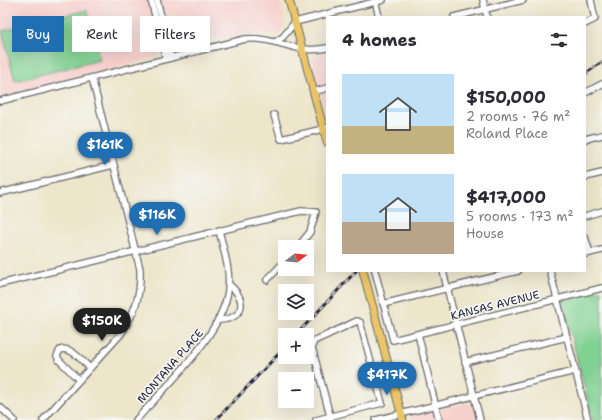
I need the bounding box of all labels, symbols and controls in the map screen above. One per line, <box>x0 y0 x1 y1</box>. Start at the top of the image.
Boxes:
chip: Buy <box>12 16 64 52</box>
chip: Rent <box>72 16 132 52</box>
chip: Filters <box>140 16 210 52</box>
text: 4 homes <box>342 29 417 51</box>
icon: filters <box>548 29 570 51</box>
text: $150,000 <box>466 86 546 108</box>
icon: home <box>374 90 422 138</box>
text: 2 rooms · 76 m² <box>466 108 570 125</box>
text: Roland Place <box>466 125 548 142</box>
pin: $161K <box>77 132 133 166</box>
text: $161K <box>87 136 123 153</box>
text: $417,000 <box>466 186 546 208</box>
icon: home <box>374 190 422 238</box>
pin: $116K <box>129 202 185 236</box>
text: $116K <box>138 206 176 223</box>
text: 5 rooms · 173 m² <box>466 208 573 225</box>
text: House <box>466 225 504 242</box>
north arrow <box>278 240 314 276</box>
map controls <box>278 240 314 408</box>
button: layers <box>278 284 314 320</box>
street label: KANSAS AVENUE <box>449 287 541 324</box>
pin: $150K <box>74 308 130 342</box>
text: $150K <box>82 312 122 329</box>
street label: MONTANA PLACE <box>134 326 207 407</box>
button: + <box>278 328 314 364</box>
pin: $417K <box>359 362 415 396</box>
text: $417K <box>367 366 407 383</box>
button: − <box>278 372 314 408</box>

